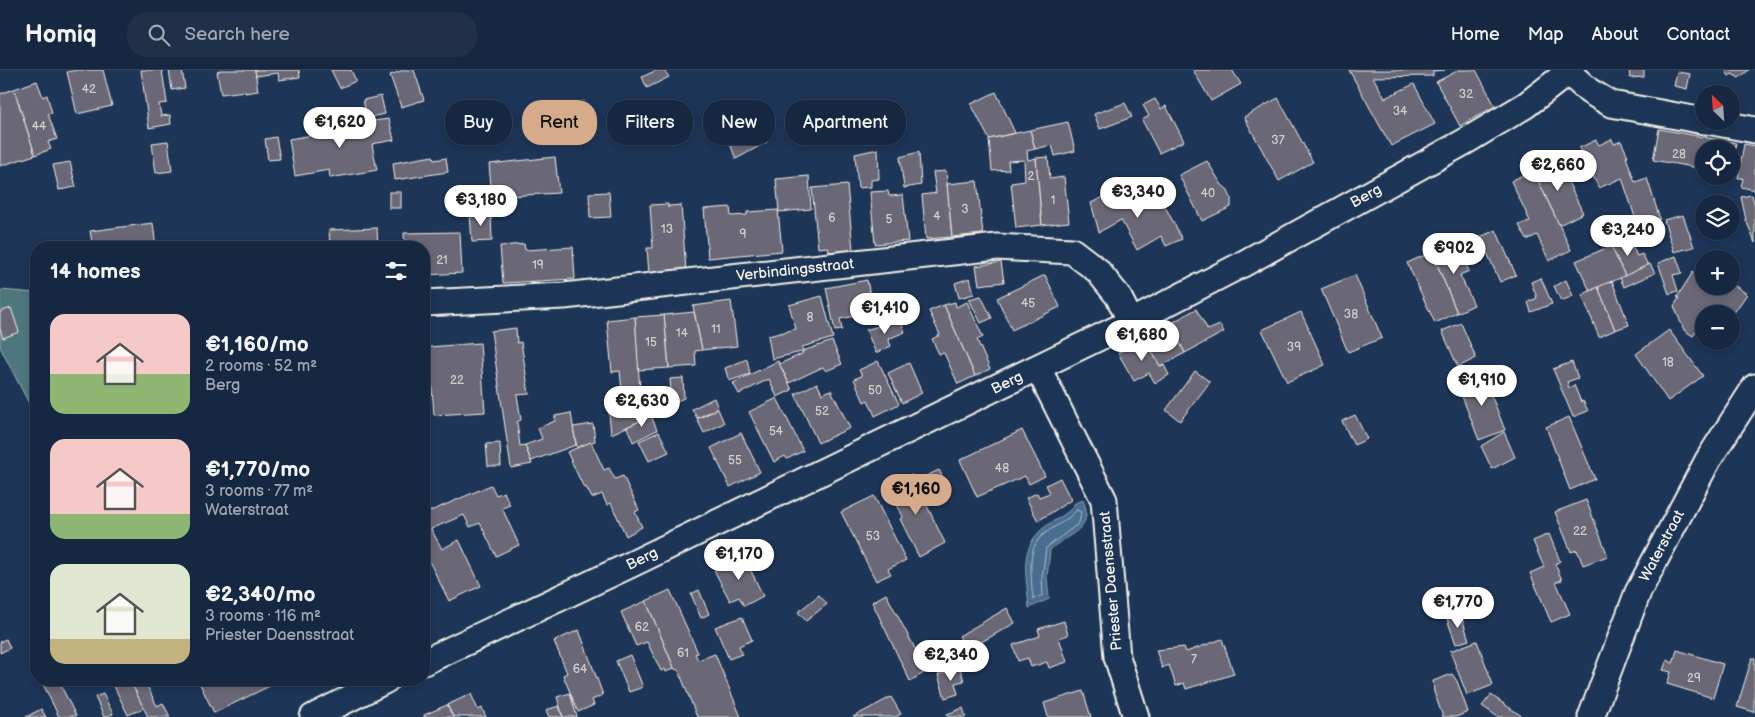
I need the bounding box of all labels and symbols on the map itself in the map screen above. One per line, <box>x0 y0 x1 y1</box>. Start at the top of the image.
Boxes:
house number: 42 <box>82 82 96 97</box>
north arrow <box>1695 85 1740 130</box>
house number: 32 <box>1459 87 1473 102</box>
house number: 34 <box>1393 104 1408 119</box>
pin: €1,620 <box>299 106 381 149</box>
house number: 44 <box>32 119 47 134</box>
house number: 37 <box>1271 133 1285 148</box>
house number: 28 <box>1672 147 1686 162</box>
pin: €2,660 <box>1517 150 1599 192</box>
house number: 2 <box>1027 169 1035 184</box>
pin: €3,340 <box>1097 176 1179 219</box>
street label: Berg <box>1347 180 1385 212</box>
pin: €3,180 <box>440 184 522 227</box>
house number: 40 <box>1201 186 1215 201</box>
house number: 1 <box>1051 193 1055 208</box>
house number: 3 <box>961 202 969 217</box>
house number: 4 <box>933 209 941 224</box>
house number: 6 <box>828 211 836 226</box>
house number: 5 <box>886 212 893 227</box>
pin: €3,240 <box>1587 214 1669 257</box>
house number: 13 <box>661 222 673 237</box>
house number: 9 <box>740 227 747 242</box>
pin: €902 <box>1424 232 1484 275</box>
house number: 21 <box>436 253 448 268</box>
street label: Verbindingsstraat <box>735 254 855 286</box>
house number: 19 <box>532 258 544 273</box>
pin: €1,410 <box>844 292 926 335</box>
house number: 45 <box>1021 296 1035 311</box>
house number: 38 <box>1344 307 1358 322</box>
house number: 8 <box>807 310 814 325</box>
pin: €1,680 <box>1101 320 1183 362</box>
house number: 11 <box>711 322 721 337</box>
house number: 14 <box>676 326 689 341</box>
house number: 15 <box>645 335 657 350</box>
house number: 39 <box>1287 340 1301 355</box>
house number: 18 <box>1662 355 1674 370</box>
pin: €1,910 <box>1441 364 1523 407</box>
street label: Berg <box>988 367 1026 399</box>
house number: 22 <box>450 373 464 388</box>
house number: 50 <box>868 383 882 398</box>
pin: €2,630 <box>601 386 683 428</box>
house number: 52 <box>815 404 829 419</box>
house number: 54 <box>769 424 784 439</box>
house number: 55 <box>728 453 742 468</box>
house number: 48 <box>995 461 1009 476</box>
pin: €1,160 <box>875 474 957 516</box>
street label: Waterstraat <box>1635 507 1689 585</box>
street label: Priester Daensstraat <box>1095 510 1127 652</box>
house number: 22 <box>1573 524 1587 539</box>
house number: 53 <box>866 529 880 544</box>
pin: €1,170 <box>698 538 780 581</box>
street label: Berg <box>623 543 661 575</box>
pin: €1,770 <box>1417 586 1499 629</box>
house number: 62 <box>635 620 649 635</box>
pin: €2,340 <box>910 640 992 682</box>
house number: 61 <box>677 646 689 661</box>
house number: 7 <box>1191 652 1197 667</box>
house number: 64 <box>573 662 588 677</box>
house number: 29 <box>1687 671 1701 686</box>

